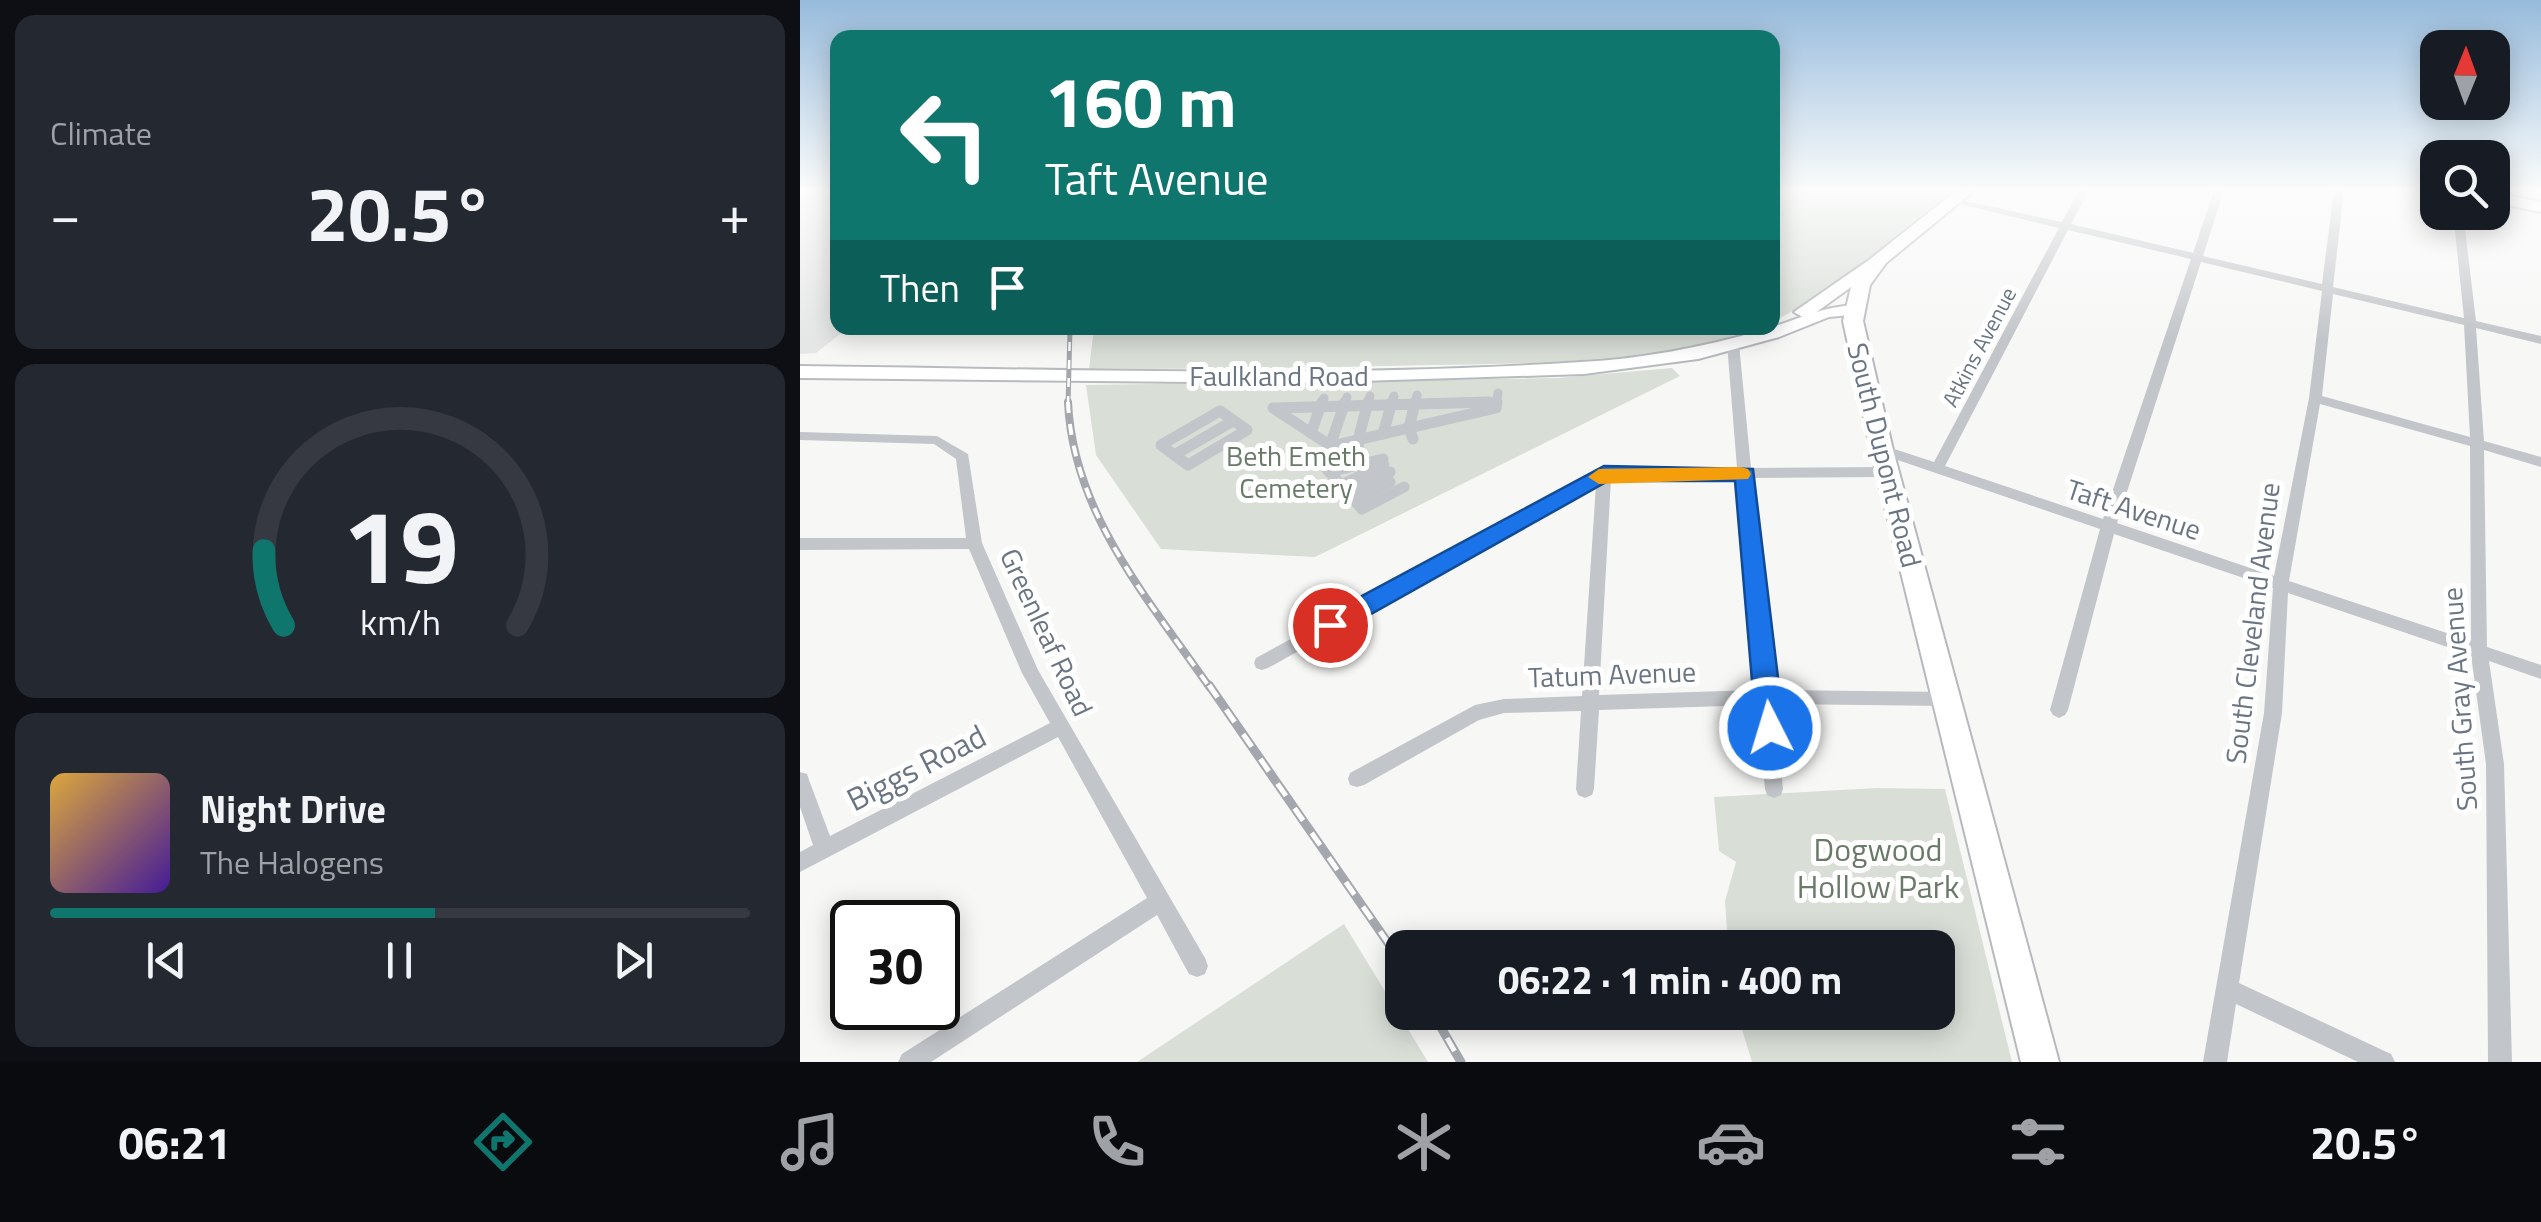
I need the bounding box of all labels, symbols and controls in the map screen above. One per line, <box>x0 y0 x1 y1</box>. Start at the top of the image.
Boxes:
north arrow <box>2420 30 2510 120</box>
map controls <box>2420 30 2510 230</box>
text: 160 m <box>1045 48 1237 154</box>
icon: left <box>880 70 1010 200</box>
text: Climate <box>50 109 152 157</box>
button: search <box>2420 140 2510 230</box>
text: Taft Avenue <box>1045 144 1269 212</box>
text: 20.5° <box>306 156 494 270</box>
text: − <box>50 172 81 255</box>
text: + <box>719 172 750 255</box>
text: Then <box>880 259 960 317</box>
icon: arrive <box>980 260 1035 315</box>
street label: Atkins Avenue <box>1933 281 2025 413</box>
street label: South Dupont Road <box>1836 338 1934 572</box>
street label: Faulkland Road <box>1189 354 1369 397</box>
park label: Beth Emeth Cemetery <box>1226 434 1366 509</box>
text: 19 <box>342 465 458 623</box>
street label: Taft Avenue <box>2061 467 2207 551</box>
street label: South Cleveland Avenue <box>2213 480 2291 766</box>
street label: Greenleaf Road <box>989 541 1105 723</box>
pin <box>1288 583 1373 668</box>
street label: South Gray Avenue <box>2430 586 2488 812</box>
text: km/h <box>360 594 440 649</box>
icon: arrive <box>1303 598 1358 653</box>
street label: Tatum Avenue <box>1527 650 1697 698</box>
position arrow <box>1718 676 1822 780</box>
street label: Biggs Road <box>838 711 994 823</box>
text: Night Drive <box>200 780 386 838</box>
park label: Dogwood Hollow Park <box>1797 825 1959 910</box>
text: The Halogens <box>200 838 384 886</box>
speed limit sign: 30 <box>830 900 960 1030</box>
icon: previous <box>139 933 194 988</box>
icon: pause <box>372 933 427 988</box>
icon: next <box>606 933 661 988</box>
text: 06:22 · 1 min · 400 m <box>1498 951 1842 1009</box>
icon: directions <box>468 1107 538 1177</box>
icon: music <box>775 1107 845 1177</box>
icon: phone <box>1082 1107 1152 1177</box>
icon: climate <box>1389 1107 1459 1177</box>
icon: car <box>1696 1107 1766 1177</box>
icon: filters <box>2003 1107 2073 1177</box>
text: 06:21 <box>119 1108 231 1176</box>
text: 20.5° <box>2310 1108 2422 1176</box>

